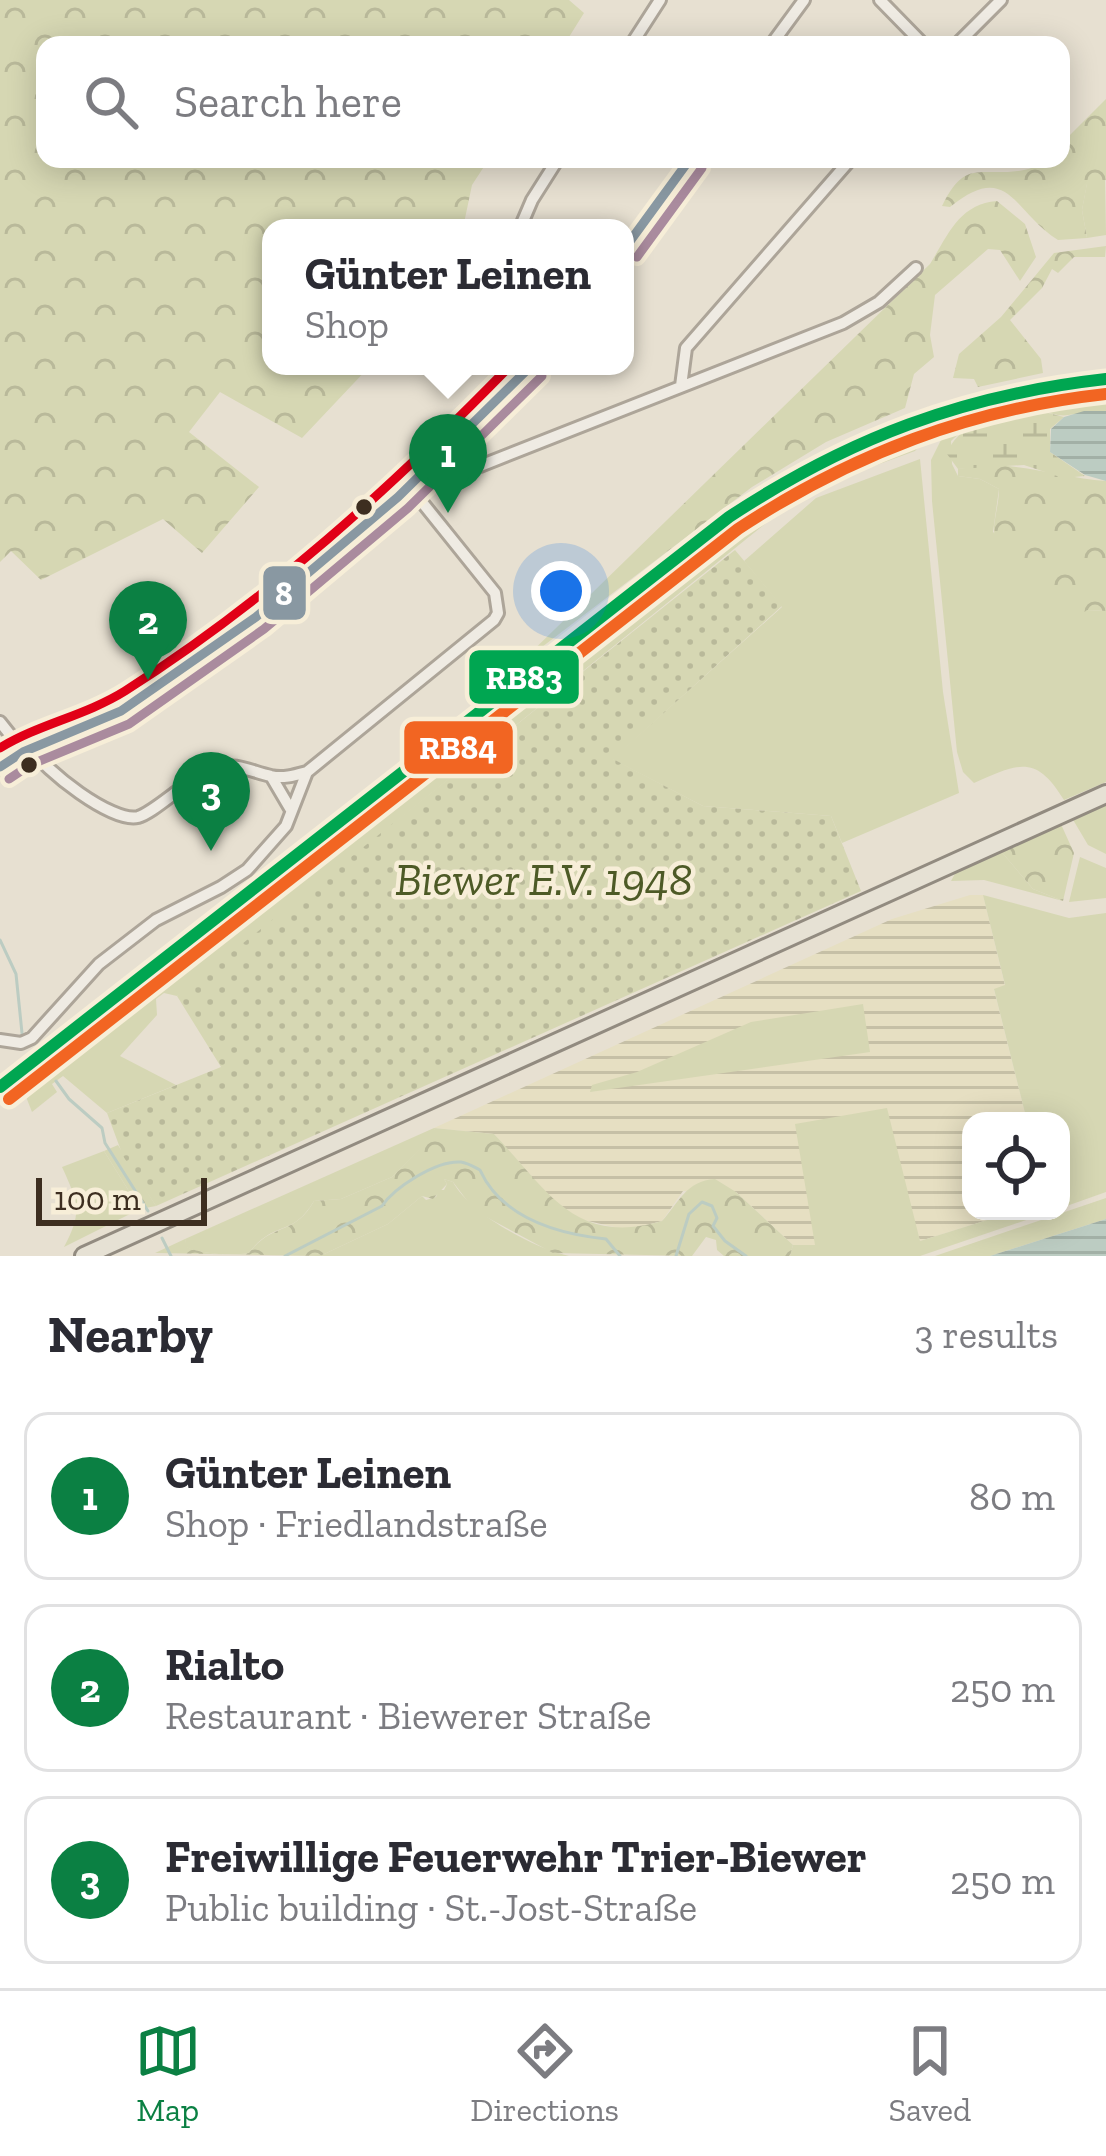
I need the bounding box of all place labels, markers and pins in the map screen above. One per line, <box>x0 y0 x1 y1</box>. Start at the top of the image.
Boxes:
pin: 1 <box>409 414 487 513</box>
unlabelled marker <box>353 496 375 518</box>
pin: 2 <box>109 581 187 680</box>
pin: 3 <box>172 752 250 851</box>
unlabelled marker <box>18 754 40 776</box>

